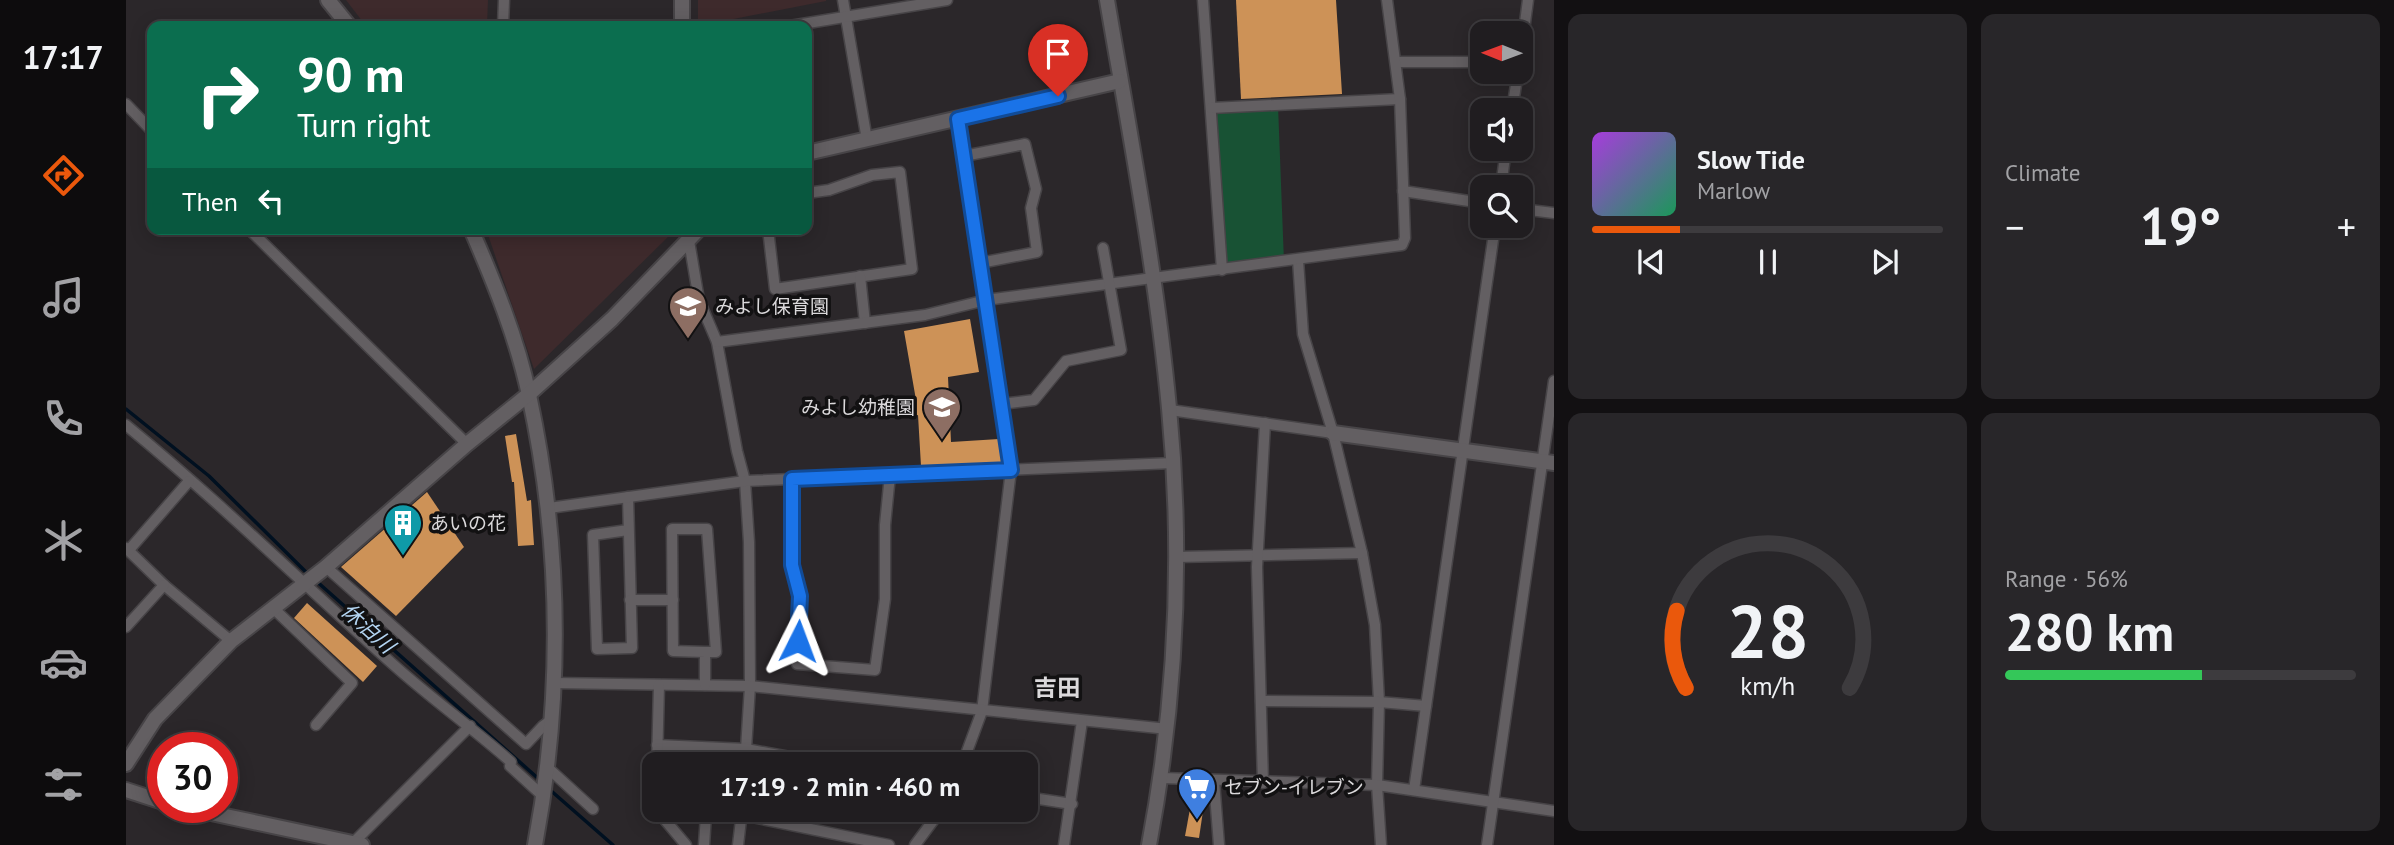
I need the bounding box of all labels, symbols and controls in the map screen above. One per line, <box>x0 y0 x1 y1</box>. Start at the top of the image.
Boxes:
north arrow <box>1470 21 1533 84</box>
map controls <box>1470 21 1533 238</box>
pin <box>1028 24 1088 96</box>
icon: arrive <box>1039 35 1077 73</box>
text: 17:17 <box>22 36 104 78</box>
text: 90 m <box>297 42 404 106</box>
icon: right <box>182 49 273 140</box>
button: sound <box>1470 98 1533 161</box>
text: Turn right <box>297 104 431 146</box>
text: Slow Tide <box>1697 143 1805 176</box>
icon: directions <box>39 151 88 200</box>
text: Climate <box>2005 158 2080 187</box>
button: search <box>1470 175 1533 238</box>
text: Marlow <box>1697 176 1770 205</box>
icon: left <box>252 182 290 220</box>
text: Then <box>182 185 238 218</box>
text: 19° <box>2140 192 2221 259</box>
text: − <box>2005 202 2024 251</box>
text: + <box>2337 202 2356 251</box>
icon: previous <box>1632 243 1670 281</box>
icon: pause <box>1749 243 1787 281</box>
icon: next <box>1866 243 1904 281</box>
icon: music <box>39 273 88 322</box>
school or university icon: みよし保育園 <box>667 285 709 340</box>
place label: みよし保育園 <box>715 294 829 318</box>
school or university icon: みよし幼稚園 <box>921 386 963 441</box>
icon: phone <box>39 394 88 443</box>
place label: みよし幼稚園 <box>801 395 915 419</box>
building icon: あいの花 <box>382 502 424 557</box>
place label: あいの花 <box>430 511 506 535</box>
icon: climate <box>39 516 88 565</box>
text: Range · 56% <box>2005 564 2128 593</box>
text: 28 <box>1726 584 1809 678</box>
water label: 休泊川 <box>336 597 402 660</box>
text: 280 km <box>2005 598 2174 665</box>
position arrow <box>761 604 835 678</box>
icon: car <box>39 638 88 687</box>
text: km/h <box>1740 670 1795 702</box>
district label: 吉田 <box>1034 673 1080 702</box>
speed limit sign: 30 <box>147 732 238 823</box>
icon: filters <box>39 760 88 809</box>
supermarket icon: セブン-イレブン <box>1176 766 1218 821</box>
text: 17:19 · 2 min · 460 m <box>720 770 960 803</box>
place label: セブン-イレブン <box>1224 775 1364 799</box>

